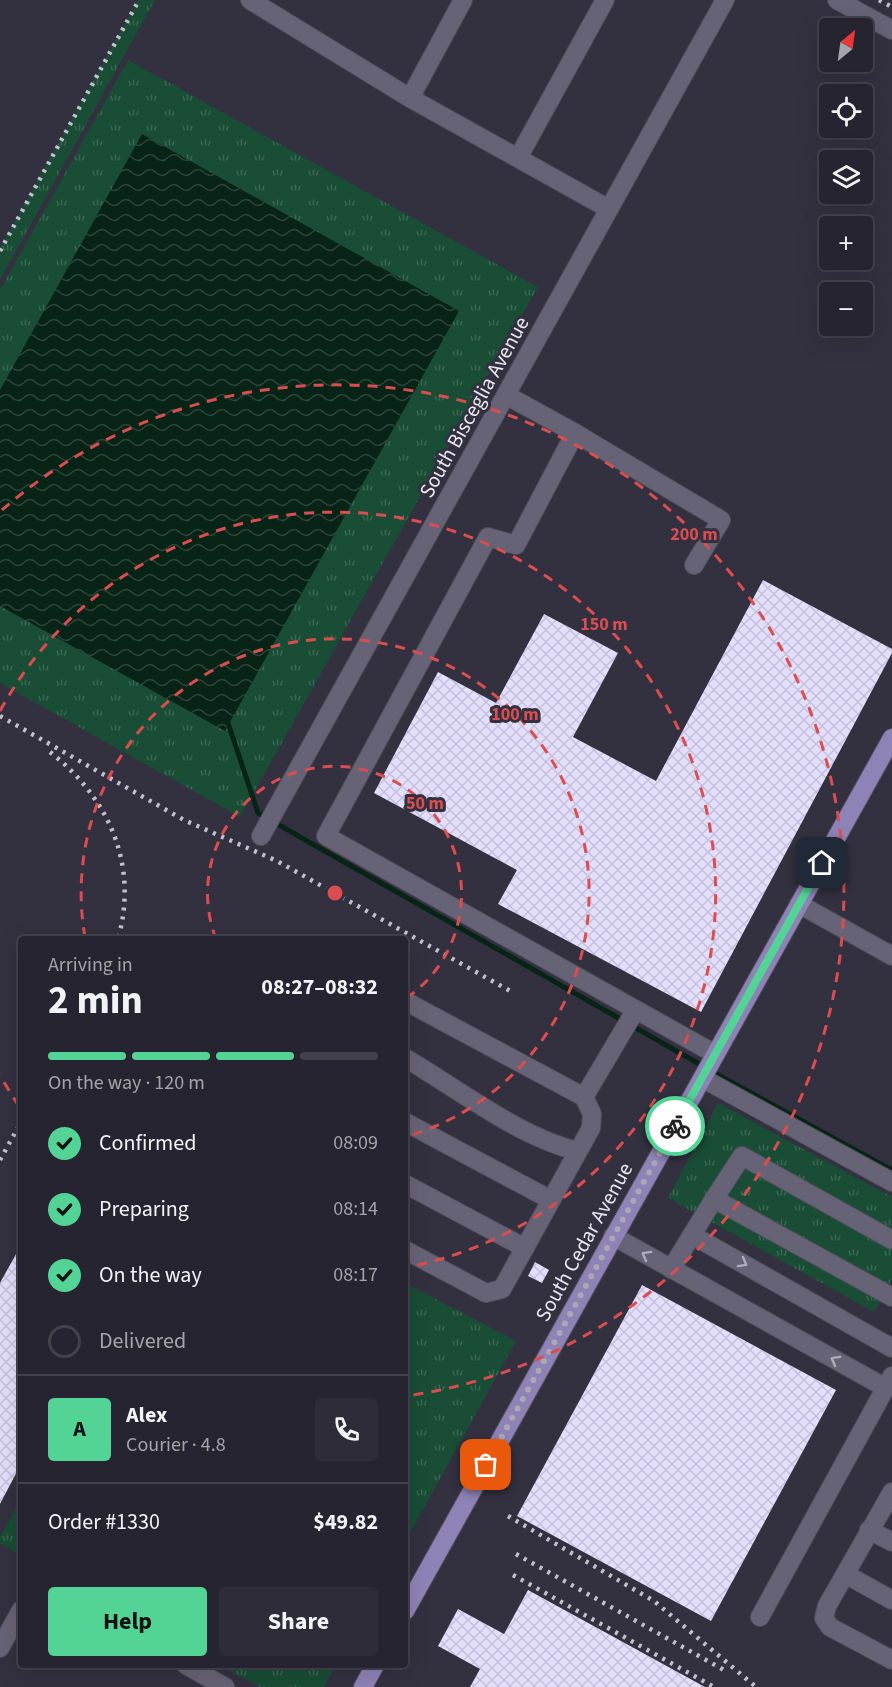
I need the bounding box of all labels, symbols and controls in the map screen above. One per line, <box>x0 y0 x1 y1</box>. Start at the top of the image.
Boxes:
north arrow <box>819 18 873 72</box>
map controls <box>819 18 873 336</box>
button: locate <box>819 84 873 138</box>
button: layers <box>819 150 873 204</box>
button: + <box>819 216 873 270</box>
button: − <box>819 282 873 336</box>
street label: South Bisceglia Avenue <box>412 311 536 503</box>
text: 200 m <box>670 522 718 547</box>
text: 150 m <box>580 612 628 637</box>
text: 100 m <box>491 702 539 727</box>
text: 50 m <box>406 791 444 816</box>
pin <box>796 837 847 888</box>
icon: home <box>805 846 838 879</box>
centre of rings <box>325 883 345 903</box>
text: Arriving in <box>48 951 133 979</box>
text: 08:27–08:32 <box>261 971 378 1003</box>
text: 2 min <box>48 973 143 1029</box>
text: On the way · 120 m <box>48 1069 205 1097</box>
courier <box>645 1096 705 1156</box>
icon: bike <box>659 1110 692 1143</box>
icon: check <box>48 1127 81 1160</box>
text: Confirmed <box>99 1127 196 1159</box>
text: 08:09 <box>333 1129 378 1157</box>
street label: South Cedar Avenue <box>528 1157 640 1327</box>
icon: check <box>48 1193 81 1226</box>
text: Preparing <box>99 1193 189 1225</box>
text: 08:14 <box>333 1195 378 1223</box>
one-way arrow <box>642 1251 653 1262</box>
one-way arrow <box>737 1256 747 1267</box>
icon: check <box>48 1259 81 1292</box>
text: On the way <box>99 1259 202 1291</box>
text: 08:17 <box>333 1261 378 1289</box>
text: Delivered <box>99 1325 186 1357</box>
one-way arrow <box>831 1356 841 1367</box>
button: phone <box>315 1398 378 1461</box>
text: Alex <box>126 1399 167 1431</box>
text: A <box>73 1413 86 1445</box>
text: Courier · 4.8 <box>126 1431 226 1459</box>
pin <box>460 1439 511 1490</box>
icon: bag <box>469 1448 502 1481</box>
text: Order #1330 <box>48 1506 160 1538</box>
text: $49.82 <box>313 1506 378 1538</box>
button: Help <box>48 1587 207 1656</box>
button: Share <box>219 1587 378 1656</box>

